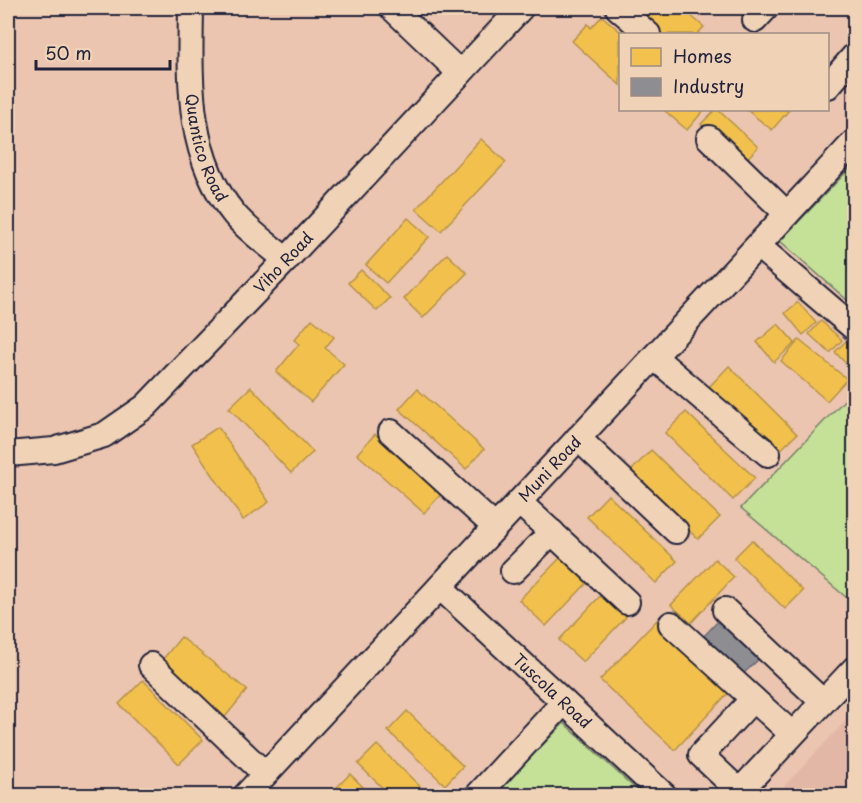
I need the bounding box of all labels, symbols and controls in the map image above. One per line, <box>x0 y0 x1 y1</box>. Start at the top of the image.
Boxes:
scale bar <box>36 33 170 71</box>
legend <box>619 33 829 111</box>
text: 50 m <box>45 39 92 66</box>
text: Homes <box>673 42 731 69</box>
text: Industry <box>673 72 744 99</box>
street label: Quantico Road <box>181 93 235 206</box>
street label: Viho Road <box>247 226 318 298</box>
street label: Muni Road <box>512 430 586 507</box>
street label: Tuscola Road <box>508 647 598 733</box>

